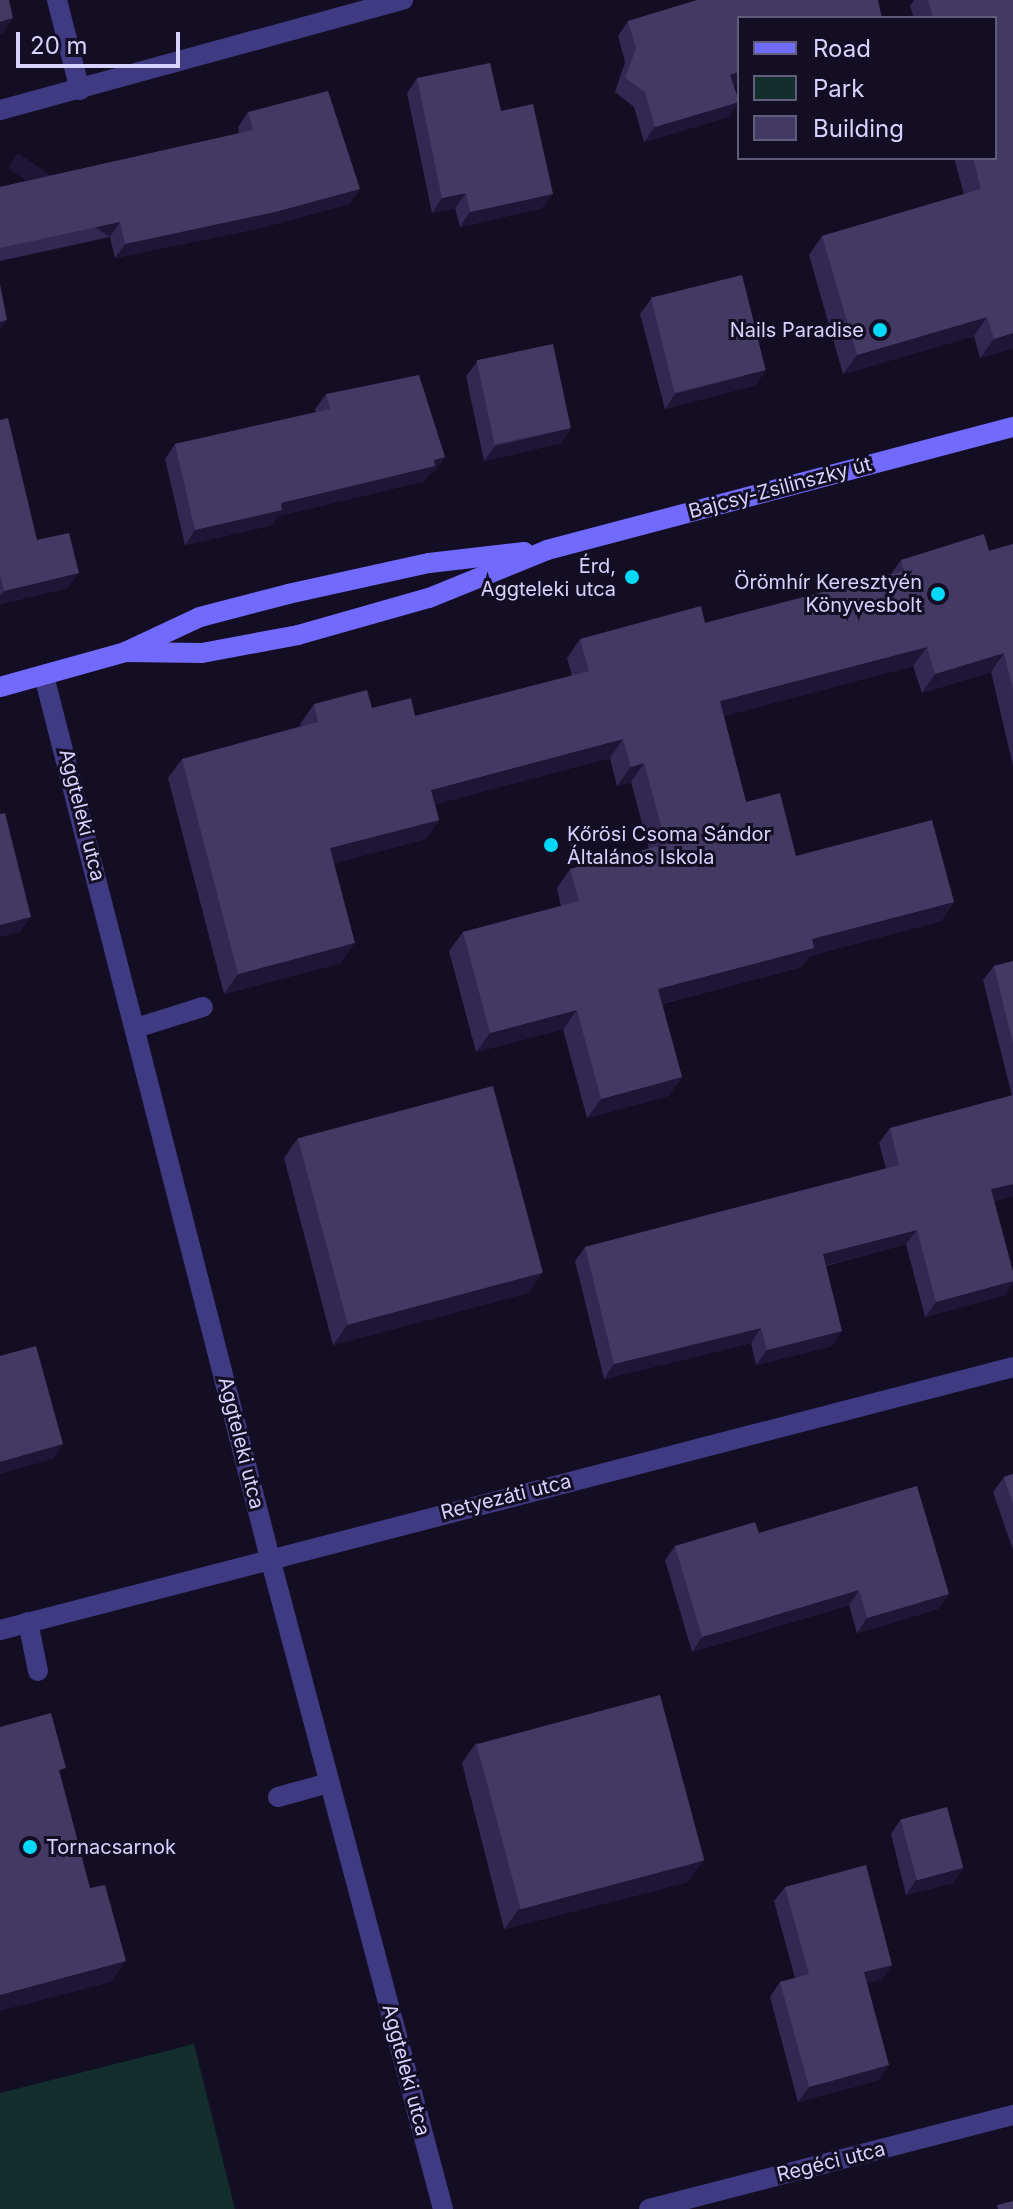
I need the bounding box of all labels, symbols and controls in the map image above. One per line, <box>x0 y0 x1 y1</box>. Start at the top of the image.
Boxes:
scale bar <box>20 16 184 66</box>
legend <box>737 16 997 160</box>
text: 20 m <box>30 31 88 60</box>
text: Road <box>813 34 871 63</box>
text: Park <box>813 74 864 103</box>
text: Building <box>813 114 904 143</box>
place label: Nails Paradise <box>730 318 864 342</box>
marker: Nails Paradise <box>871 321 889 339</box>
street label: Bajcsy-Zsilinszky út <box>686 452 874 524</box>
place label: Érd, Aggteleki utca <box>481 554 616 601</box>
marker: Érd, Aggteleki utca <box>623 568 641 586</box>
place label: Örömhír Keresztyén Könyvesbolt <box>734 570 922 617</box>
marker: Örömhír Keresztyén Könyvesbolt <box>929 585 947 603</box>
street label: Aggteleki utca <box>54 746 110 884</box>
place label: Kőrösi Csoma Sándor Általános Iskola <box>567 822 771 869</box>
marker: Kőrösi Csoma Sándor Általános Iskola <box>542 836 560 854</box>
street label: Aggteleki utca <box>213 1374 269 1512</box>
street label: Retyezáti utca <box>438 1469 574 1525</box>
place label: Tornacsarnok <box>46 1835 176 1859</box>
marker: Tornacsarnok <box>21 1838 39 1856</box>
street label: Aggteleki utca <box>377 2002 435 2138</box>
street label: Regéci utca <box>774 2137 888 2187</box>

